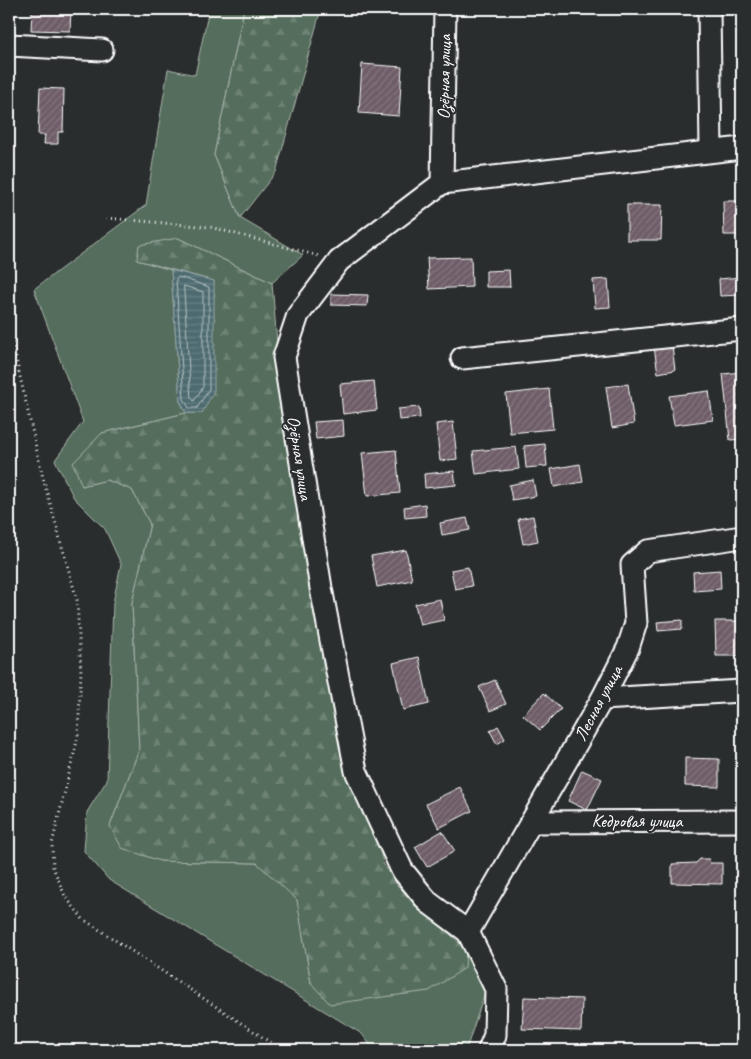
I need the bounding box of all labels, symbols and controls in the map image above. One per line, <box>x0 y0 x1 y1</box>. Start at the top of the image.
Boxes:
street label: Озёрная улица <box>432 33 457 120</box>
street label: Озёрная улица <box>282 414 318 504</box>
street label: Лесная улица <box>569 660 628 745</box>
street label: Кедровая улица <box>592 810 683 832</box>

